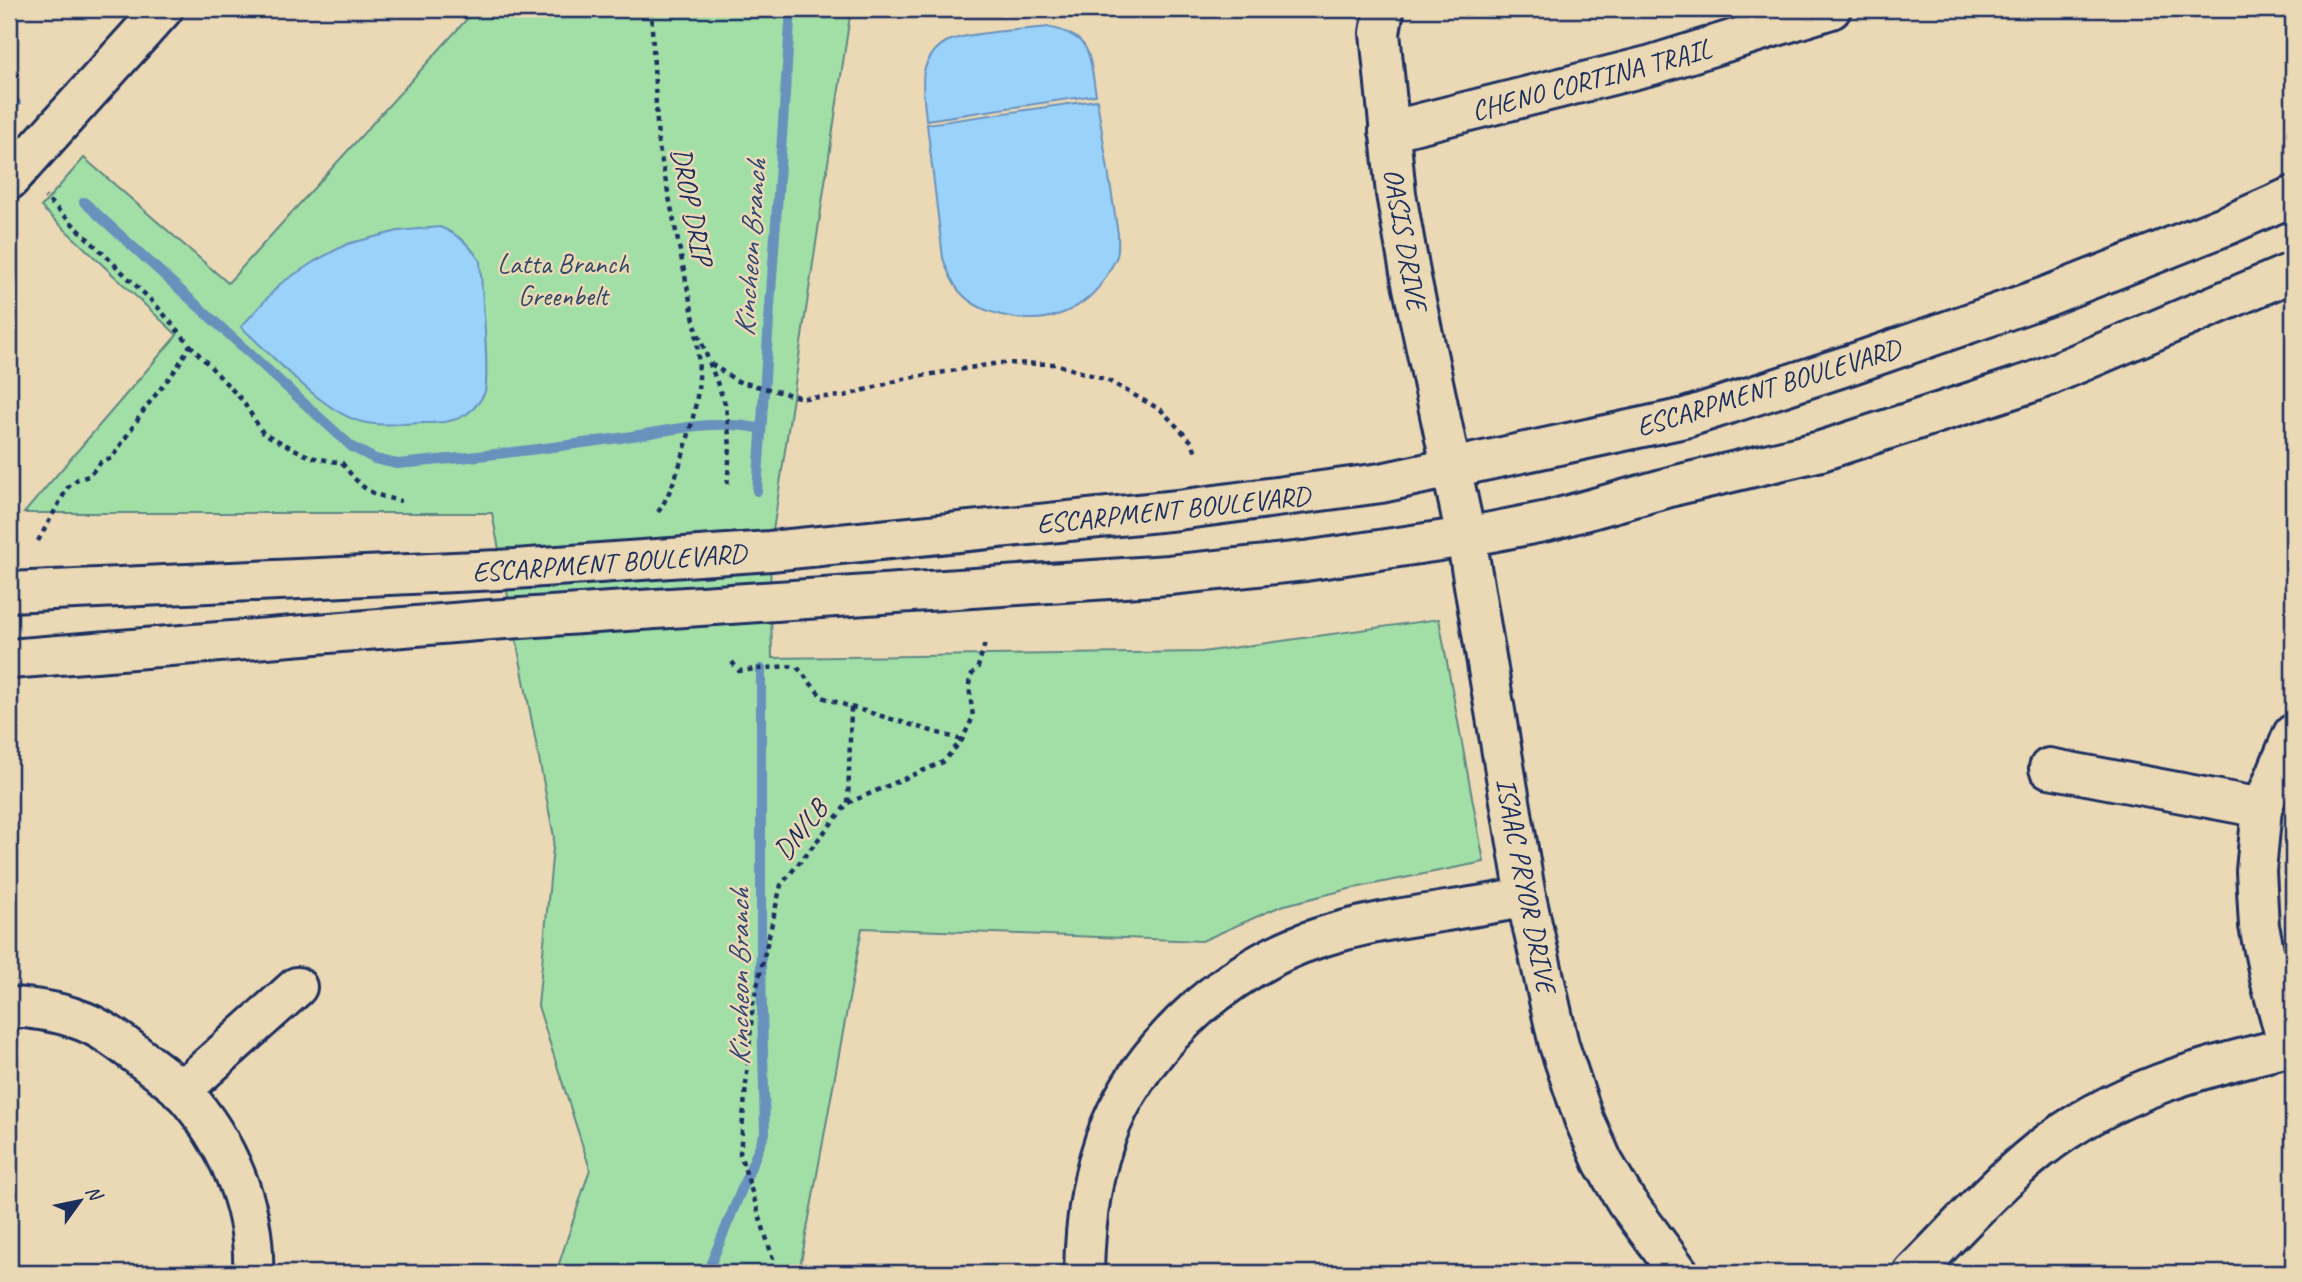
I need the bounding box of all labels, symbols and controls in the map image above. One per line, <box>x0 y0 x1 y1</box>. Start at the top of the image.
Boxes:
street label: CHENO CORTINA TRAIL <box>1468 30 1716 128</box>
street label: DROP DRIP <box>664 145 722 271</box>
water label: Kincheon Branch <box>725 156 775 338</box>
street label: OASIS DRIVE <box>1376 166 1436 316</box>
park label: Latta Branch Greenbelt <box>497 246 629 313</box>
street label: ESCARPMENT BOULEVARD <box>1632 330 1907 444</box>
street label: ESCARPMENT BOULEVARD <box>1035 477 1314 541</box>
street label: ESCARPMENT BOULEVARD <box>471 535 750 590</box>
street label: ISAAC PRYOR DRIVE <box>1489 775 1565 999</box>
street label: DN/LB <box>766 790 837 867</box>
water label: Kincheon Branch <box>720 886 758 1065</box>
north arrow <box>46 1166 116 1236</box>
text: N <box>80 1181 108 1206</box>

